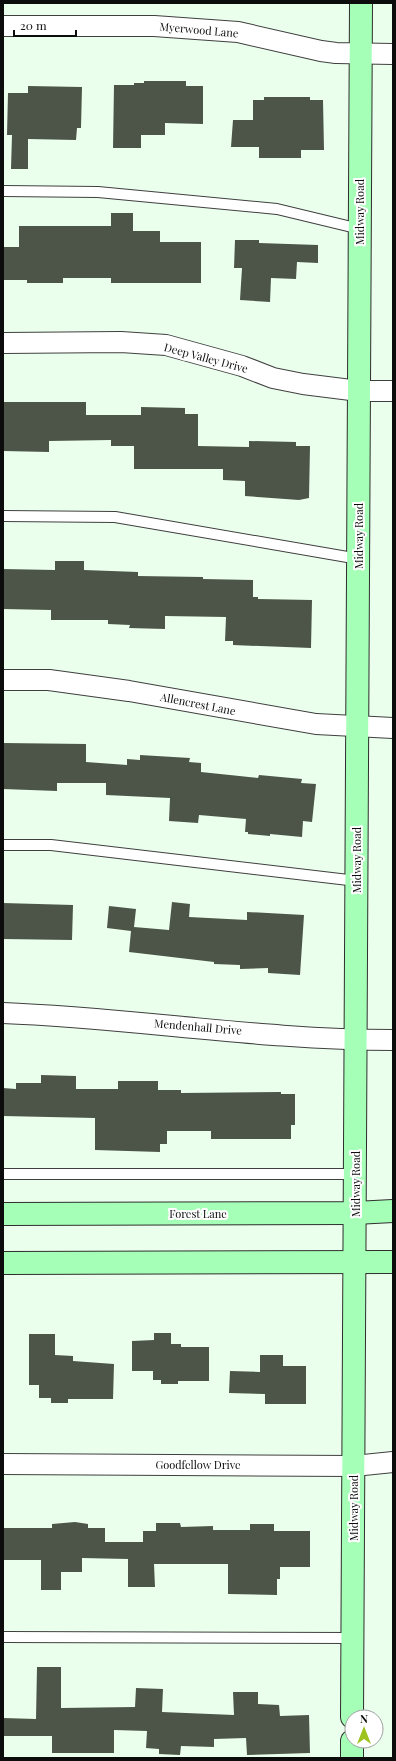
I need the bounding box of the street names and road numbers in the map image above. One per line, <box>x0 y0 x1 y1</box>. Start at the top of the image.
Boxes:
street label: Myerwood Lane <box>159 19 239 40</box>
street label: Midway Road <box>352 178 367 245</box>
street label: Deep Valley Drive <box>163 339 250 376</box>
street label: Midway Road <box>351 502 366 569</box>
street label: Allencrest Lane <box>158 689 237 718</box>
street label: Midway Road <box>349 826 364 893</box>
street label: Mendenhall Drive <box>154 1015 243 1038</box>
street label: Midway Road <box>348 1150 363 1217</box>
street label: Forest Lane <box>169 1206 227 1221</box>
street label: Goodfellow Drive <box>155 1457 241 1472</box>
street label: Midway Road <box>346 1474 361 1541</box>

